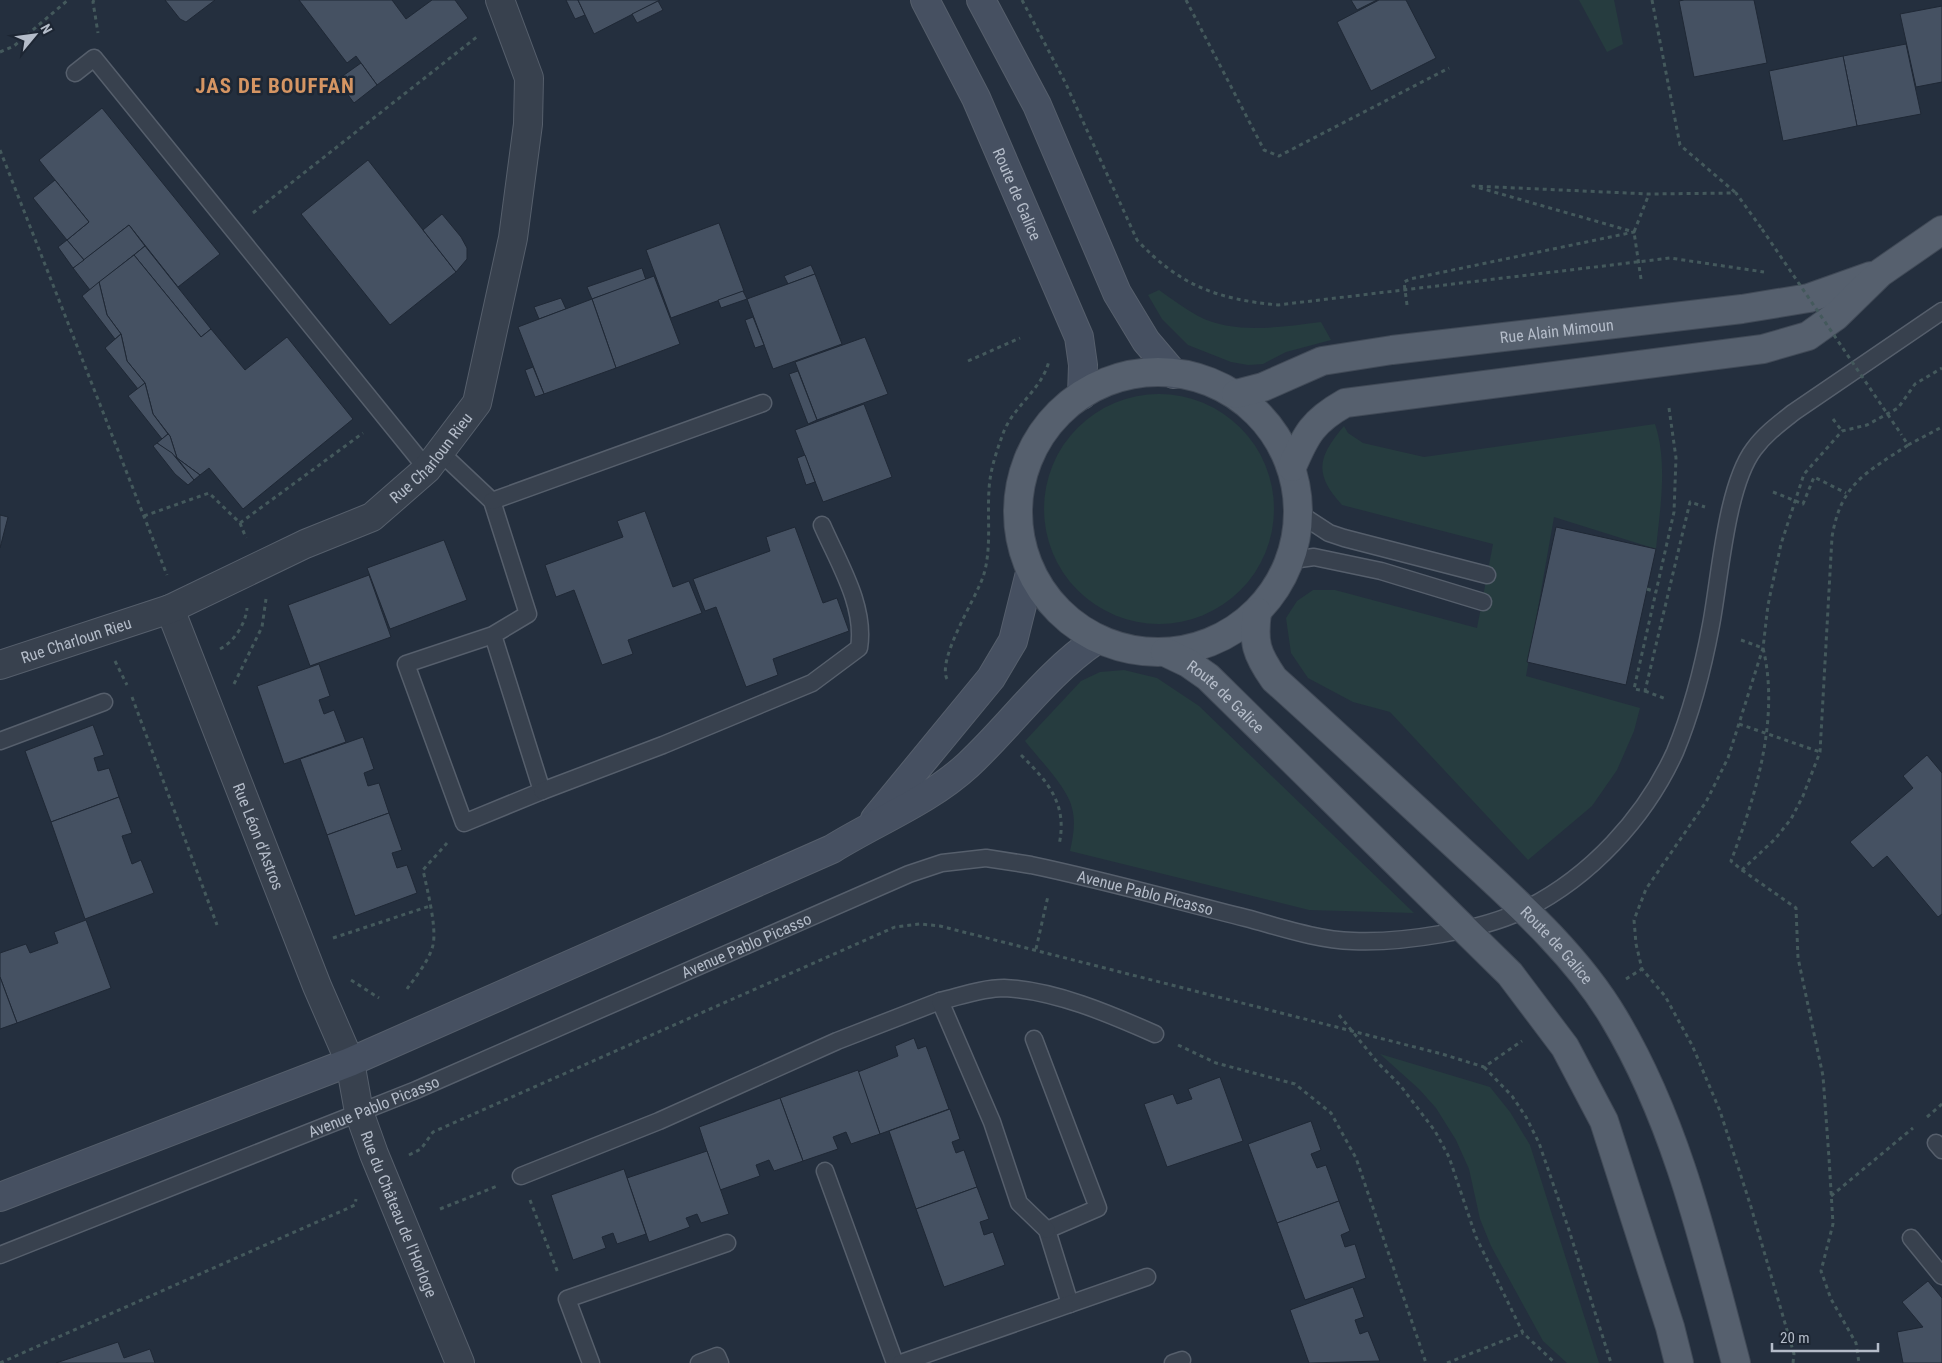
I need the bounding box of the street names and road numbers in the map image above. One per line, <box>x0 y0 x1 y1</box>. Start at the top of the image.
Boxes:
street label: Route de Galice <box>989 145 1045 243</box>
street label: Rue Alain Mimoun <box>1499 315 1615 347</box>
street label: Rue Charloun Rieu <box>386 409 476 507</box>
street label: Rue Charloun Rieu <box>19 613 134 667</box>
street label: Route de Galice <box>1183 656 1268 737</box>
street label: Rue Léon d'Astros <box>229 780 288 893</box>
street label: Avenue Pablo Picasso <box>1075 867 1215 919</box>
street label: Route de Galice <box>1516 902 1597 988</box>
street label: Avenue Pablo Picasso <box>679 909 814 983</box>
street label: Avenue Pablo Picasso <box>305 1072 442 1142</box>
street label: Rue du Château de l'Horloge <box>357 1128 441 1300</box>

